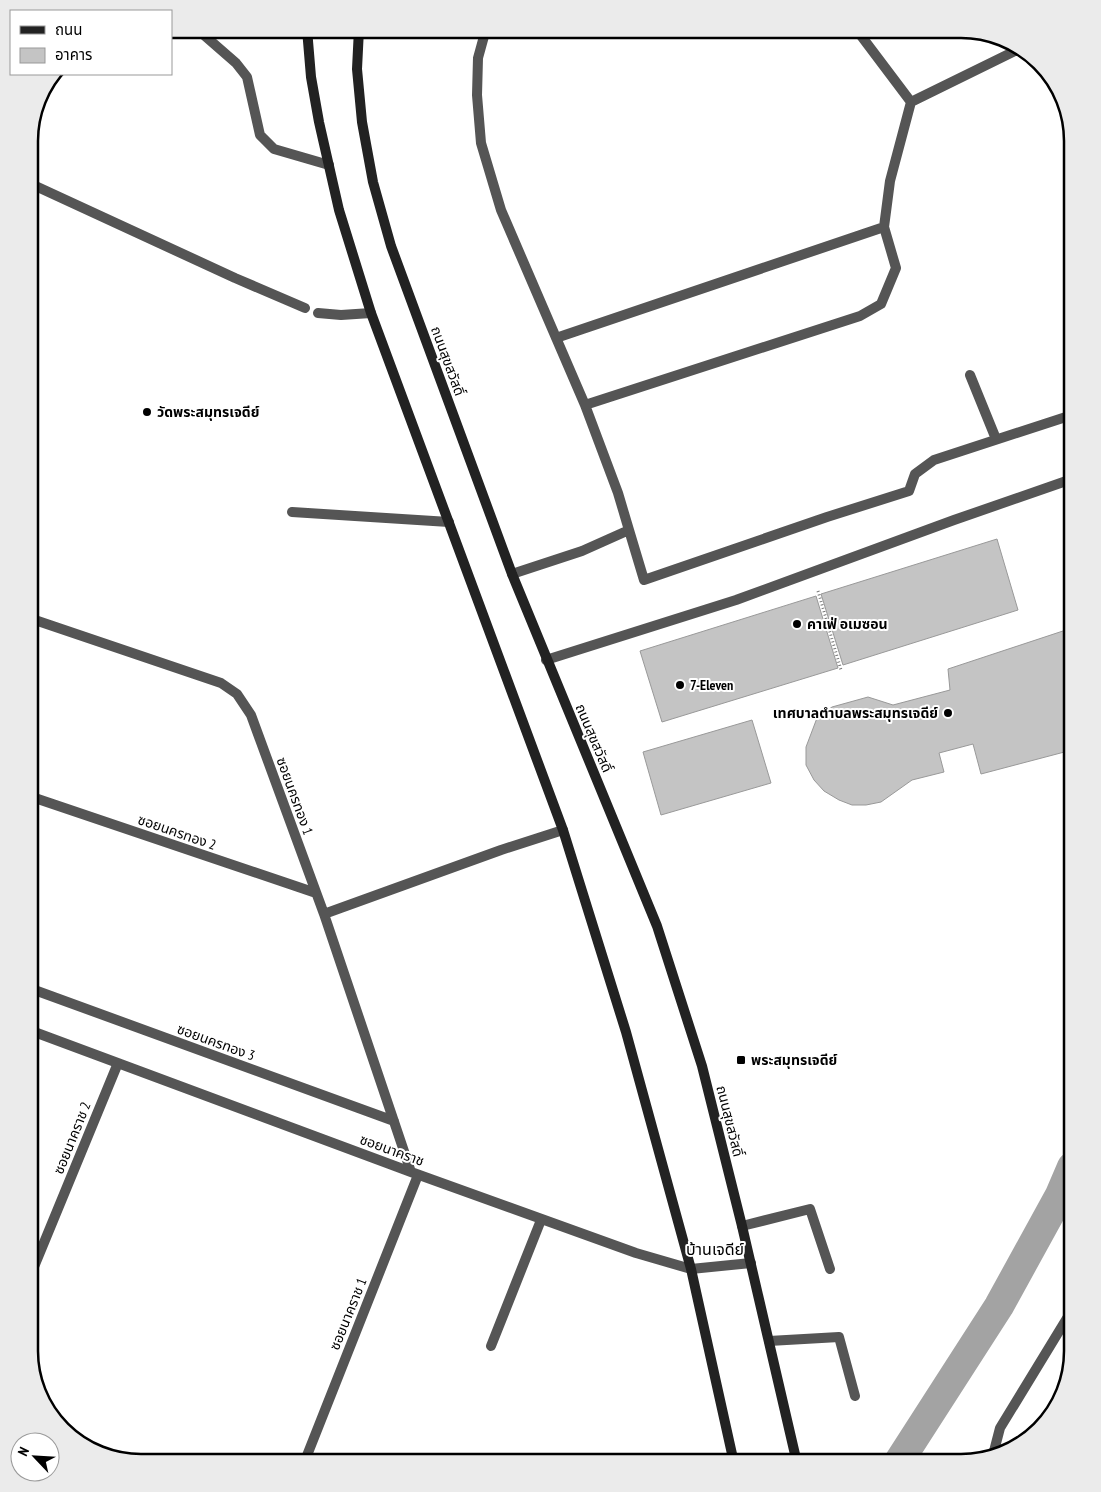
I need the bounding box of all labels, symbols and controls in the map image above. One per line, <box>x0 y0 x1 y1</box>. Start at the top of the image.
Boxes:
legend <box>10 10 172 75</box>
text: ถนน <box>55 20 82 39</box>
text: อาคาร <box>55 45 92 64</box>
street label: ถนนสุขสวัสดิ์ <box>427 324 469 398</box>
place label: วัดพระสมุทรเจดีย์ <box>157 403 259 421</box>
marker: วัดพระสมุทรเจดีย์ <box>141 406 153 418</box>
place label: คาเฟ่ อเมซอน <box>807 615 888 633</box>
marker: คาเฟ่ อเมซอน <box>791 618 803 630</box>
place label: 7-Eleven <box>690 676 733 694</box>
marker: 7-Eleven <box>674 679 686 691</box>
street label: ถนนสุขสวัสดิ์ <box>571 701 617 775</box>
place label: เทศบาลตำบลพระสมุทรเจดีย์ <box>773 704 938 722</box>
marker: เทศบาลตำบลพระสมุทรเจดีย์ <box>942 707 954 719</box>
street label: ซอยนครทอง 1 <box>273 755 317 837</box>
street label: ซอยนครทอง 2 <box>136 810 218 854</box>
street label: ซอยนครทอง 3 <box>175 1020 257 1064</box>
place label: พระสมุทรเจดีย์ <box>751 1051 837 1069</box>
marker: พระสมุทรเจดีย์ <box>735 1054 747 1066</box>
street label: ถนนสุขสวัสดิ์ <box>712 1084 748 1158</box>
street label: ซอยนาคราช 2 <box>49 1099 95 1177</box>
street label: ซอยนาคราช <box>357 1130 427 1170</box>
district label: บ้านเจดีย์ <box>686 1239 744 1259</box>
street label: ซอยนาคราช 1 <box>325 1275 371 1353</box>
north arrow <box>10 1432 60 1482</box>
text: N <box>13 1444 33 1459</box>

